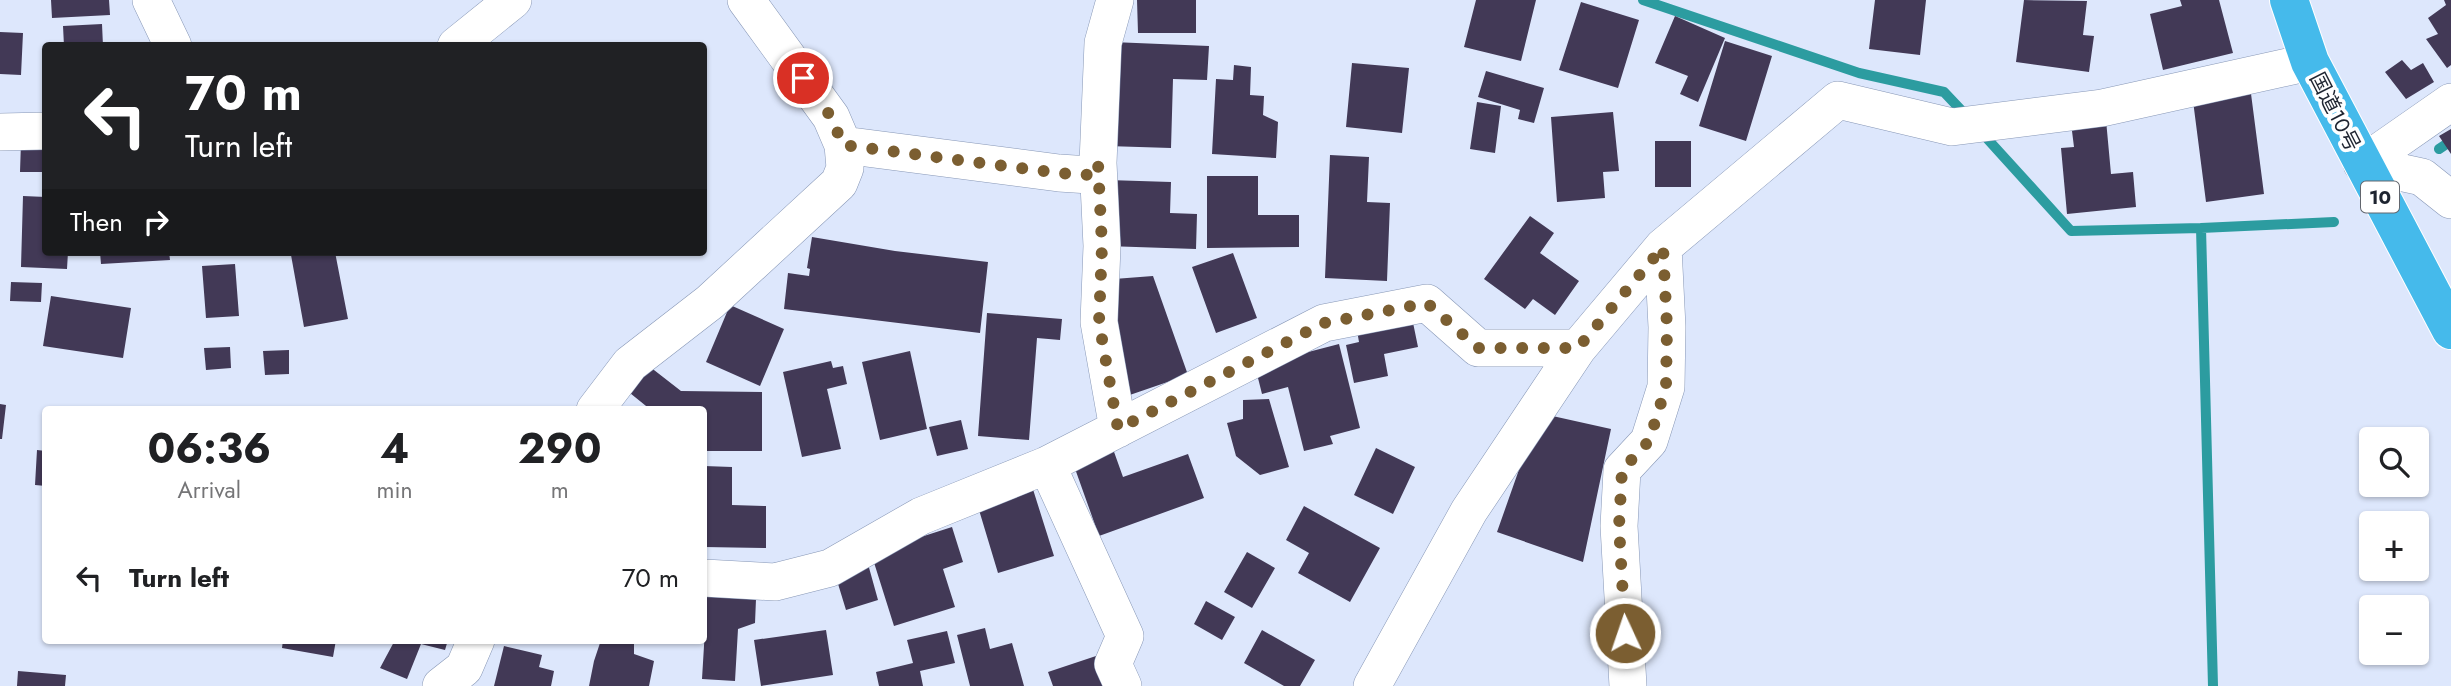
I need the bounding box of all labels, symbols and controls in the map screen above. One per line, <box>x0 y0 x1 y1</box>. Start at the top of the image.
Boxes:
pin <box>773 48 833 108</box>
text: 70 m <box>185 58 302 128</box>
icon: arrive <box>784 59 822 97</box>
street label: 国道10号 <box>2302 67 2368 157</box>
icon: left <box>70 70 161 161</box>
text: Turn left <box>185 123 292 169</box>
road number: 10 <box>2361 182 2399 212</box>
text: Then <box>70 203 123 241</box>
icon: right <box>137 203 175 241</box>
text: 06:36 <box>147 418 271 479</box>
text: 4 <box>380 418 409 479</box>
text: 290 <box>518 418 601 479</box>
map controls <box>2359 427 2429 665</box>
button: search <box>2359 427 2429 497</box>
text: Arrival <box>178 473 241 507</box>
text: min <box>377 473 413 507</box>
text: m <box>551 473 569 507</box>
button: + <box>2359 511 2429 581</box>
icon: left <box>70 559 108 597</box>
text: Turn left <box>129 559 229 597</box>
text: 70 m <box>622 559 679 597</box>
button: − <box>2359 595 2429 665</box>
position arrow <box>1588 596 1662 670</box>

